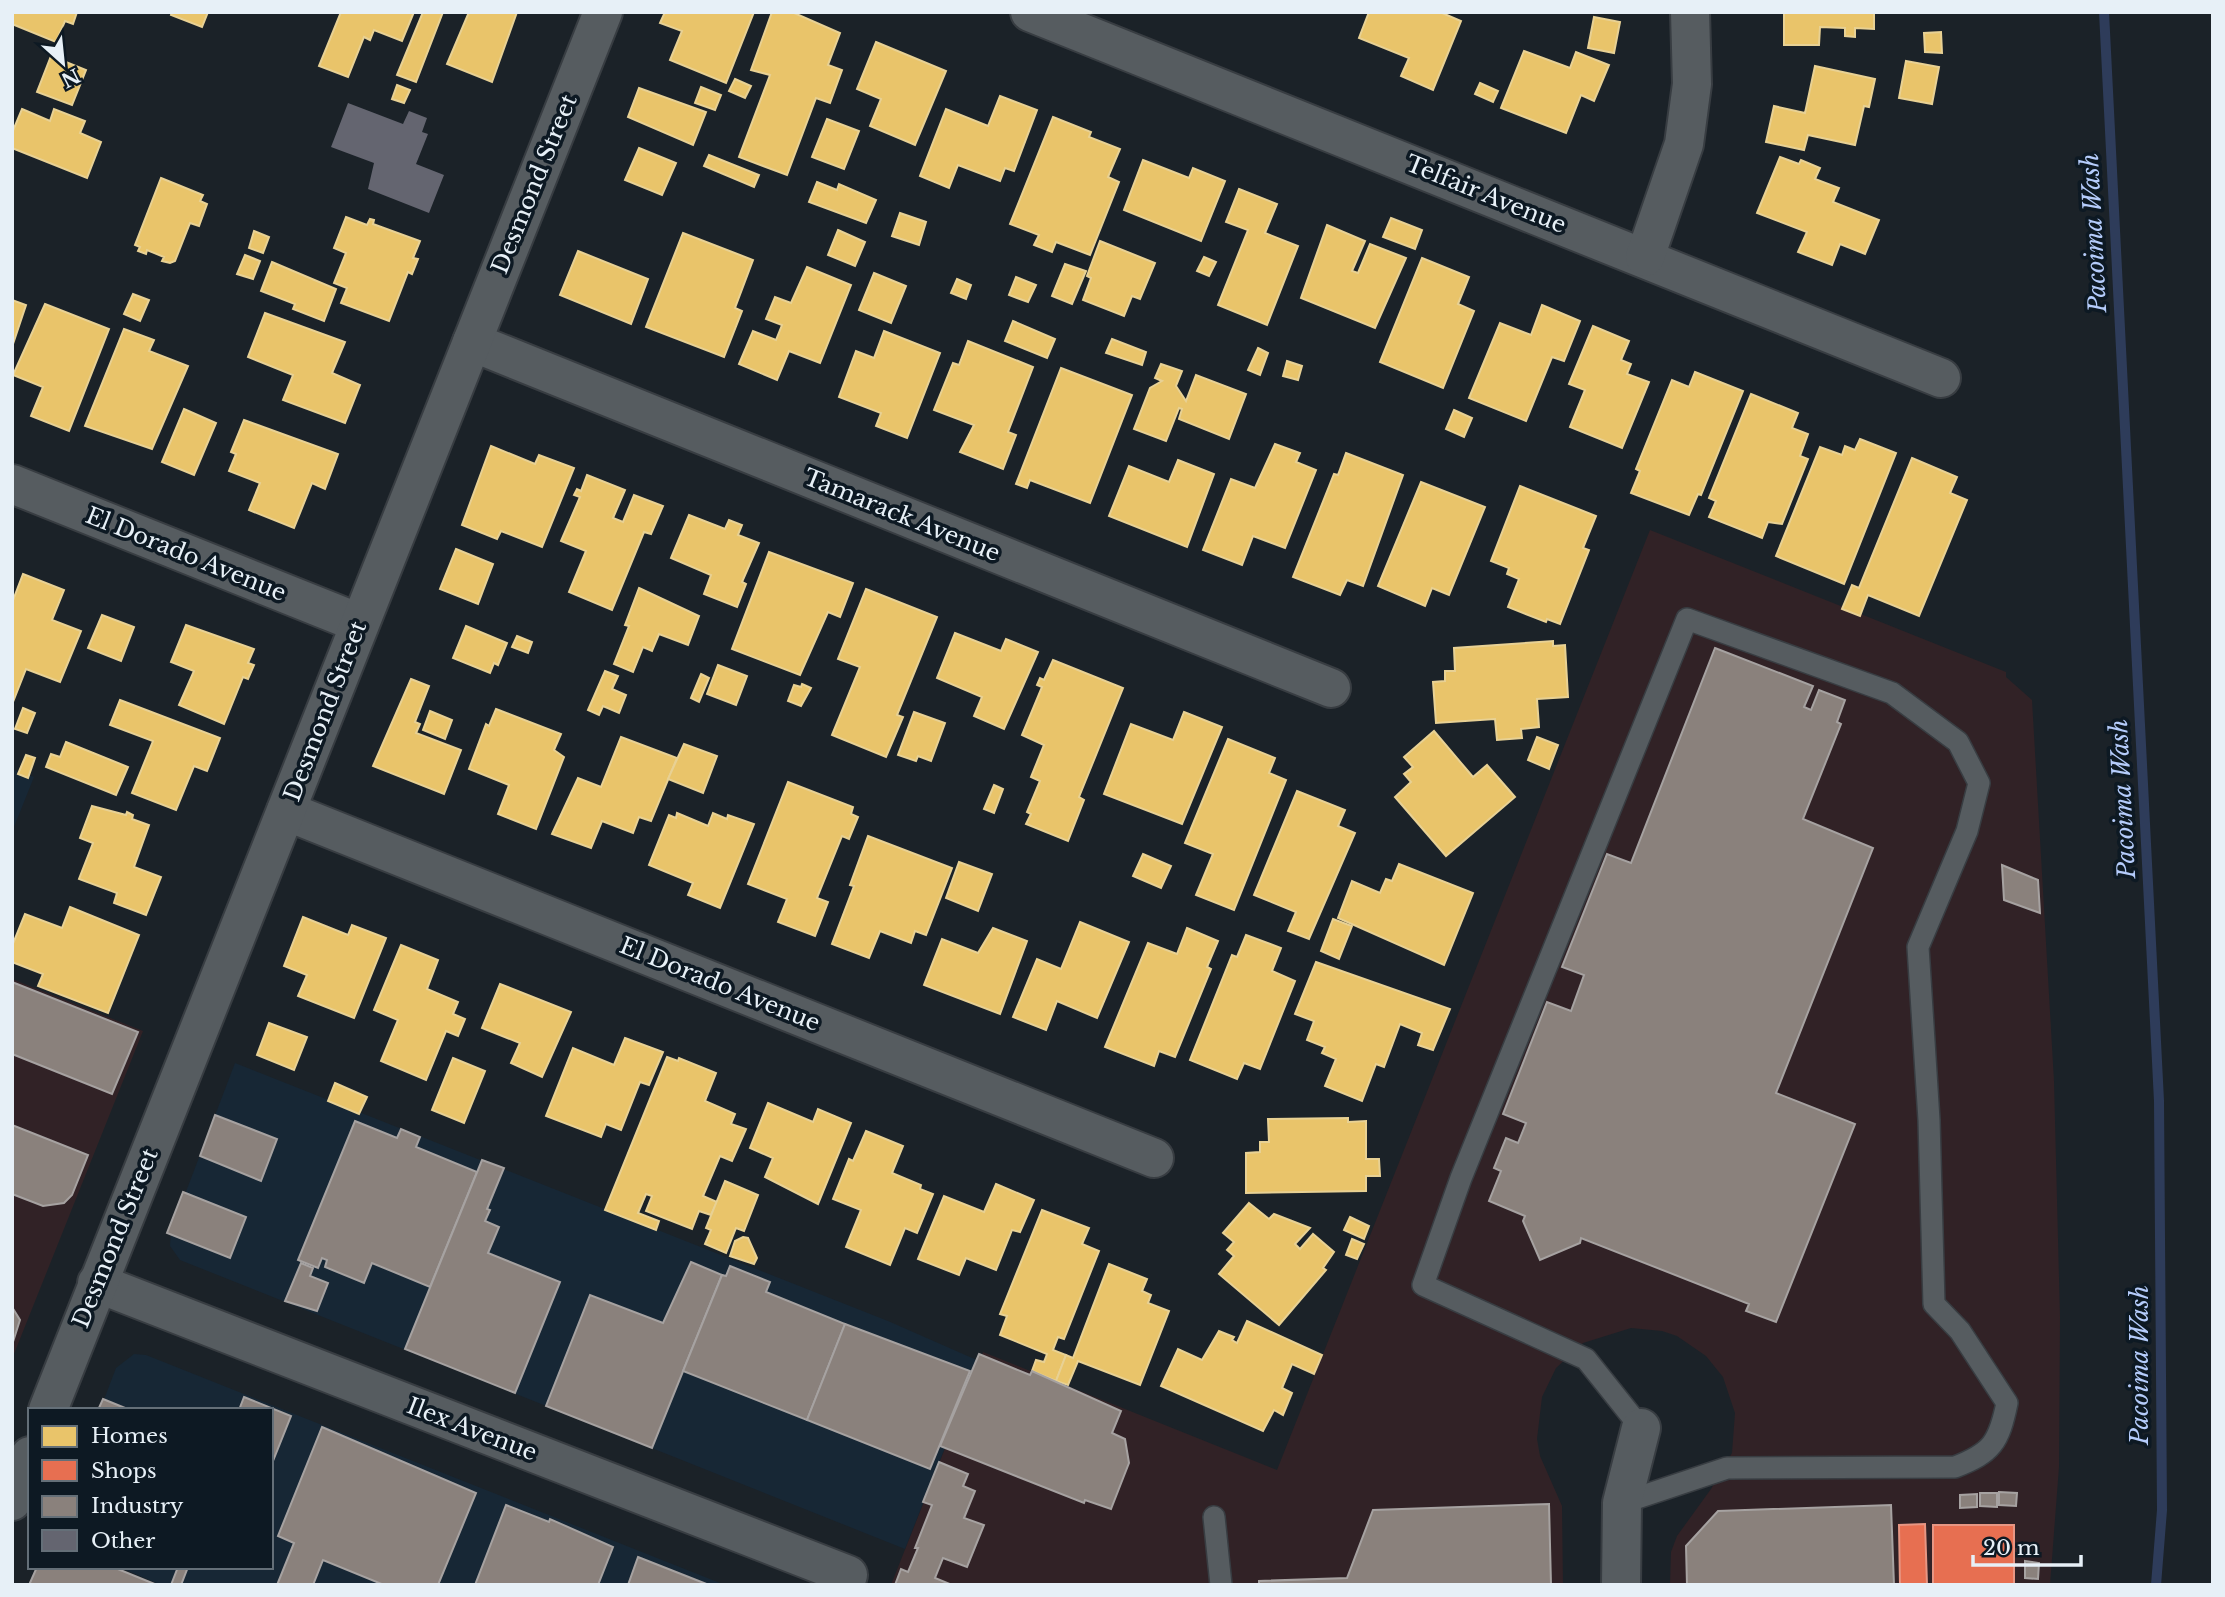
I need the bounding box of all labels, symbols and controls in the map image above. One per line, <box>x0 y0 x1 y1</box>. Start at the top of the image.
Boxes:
north arrow <box>28 28 98 98</box>
text: N <box>57 63 84 92</box>
street label: Desmond Street <box>485 90 583 278</box>
street label: Telfair Avenue <box>1402 149 1570 239</box>
water label: Pacoima Wash <box>2075 153 2112 315</box>
street label: Tamarack Avenue <box>800 463 1004 567</box>
street label: El Dorado Avenue <box>82 501 290 607</box>
street label: Desmond Street <box>278 617 372 805</box>
water label: Pacoima Wash <box>2104 719 2141 881</box>
street label: El Dorado Avenue <box>616 931 824 1037</box>
street label: Desmond Street <box>66 1144 164 1332</box>
water label: Pacoima Wash <box>2125 1285 2154 1446</box>
street label: Ilex Avenue <box>403 1391 541 1467</box>
legend <box>28 1408 273 1569</box>
text: Homes <box>91 1423 168 1449</box>
text: Shops <box>91 1458 157 1484</box>
text: Industry <box>91 1493 184 1519</box>
scale bar <box>1973 1524 2082 1568</box>
text: Other <box>91 1528 155 1554</box>
text: 20 m <box>1983 1535 2040 1561</box>

